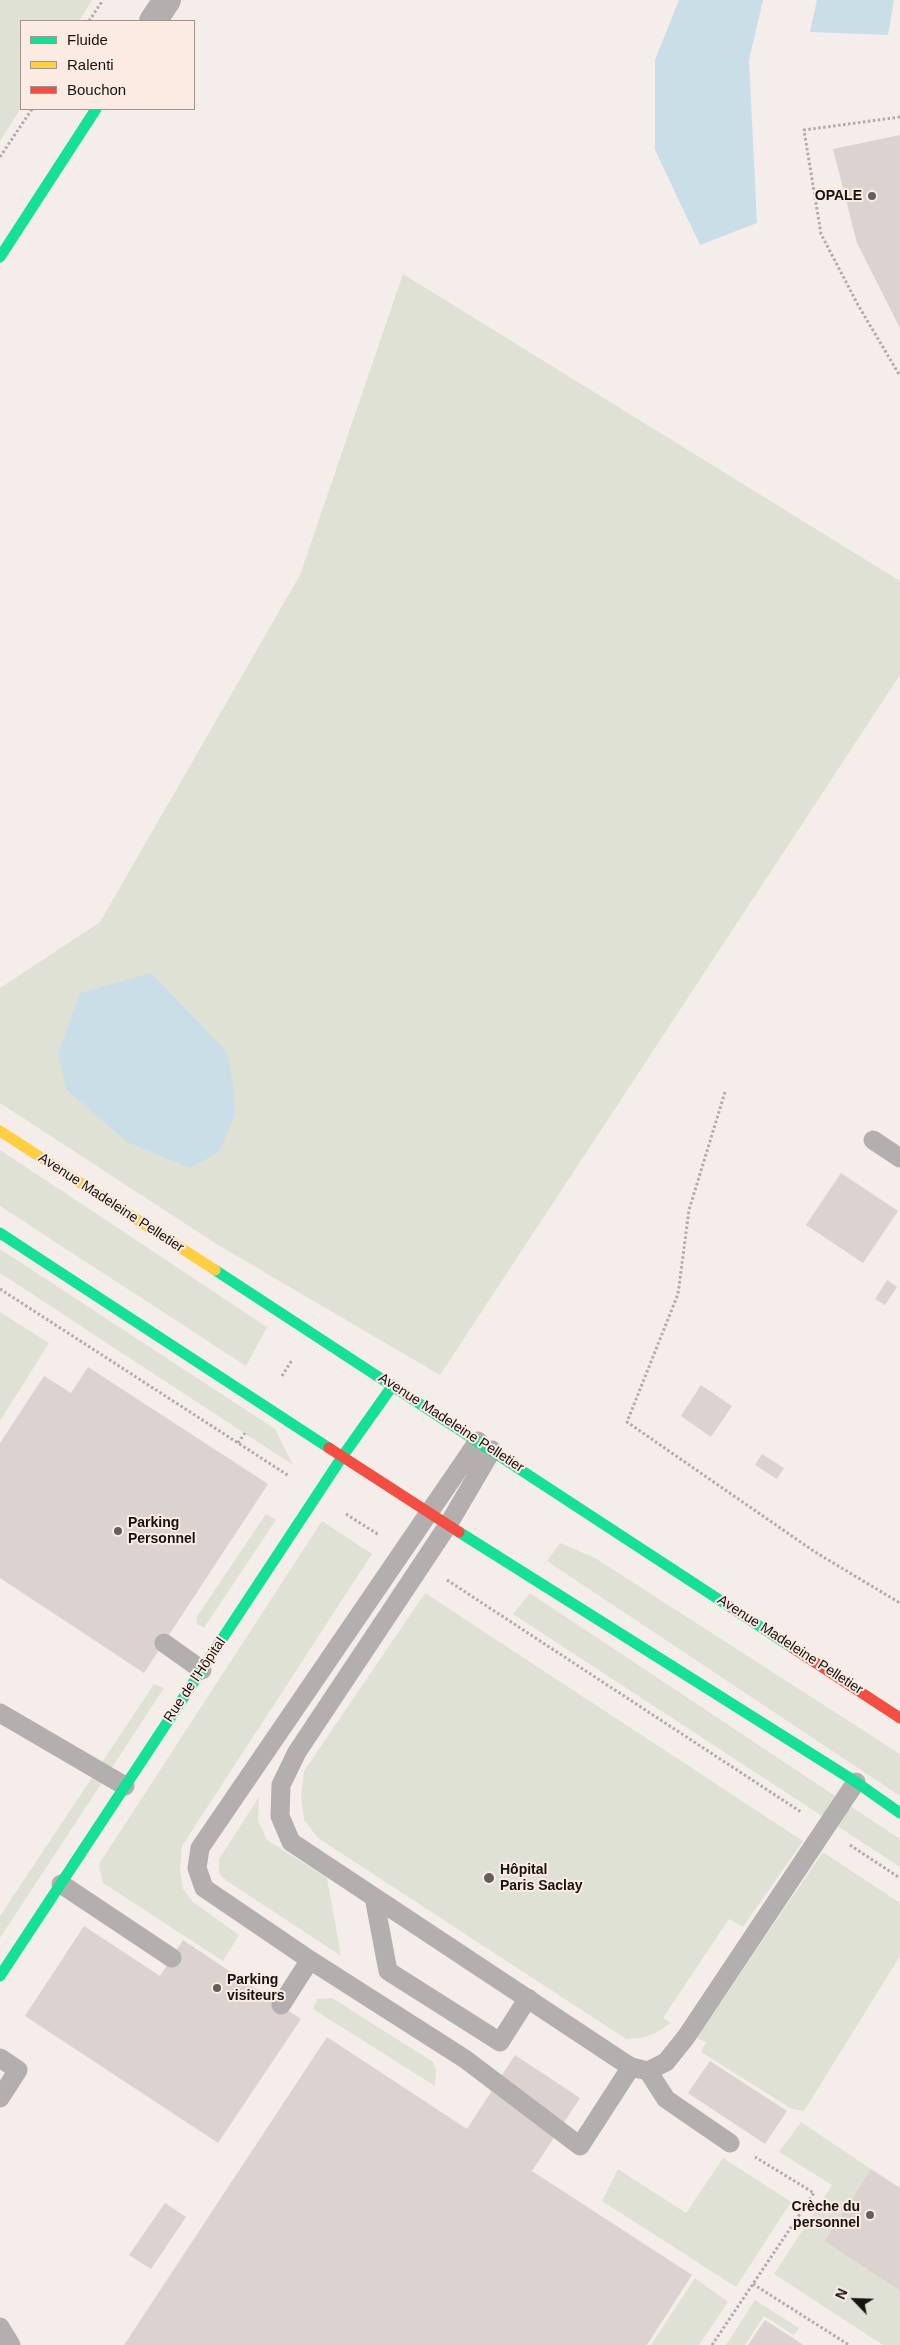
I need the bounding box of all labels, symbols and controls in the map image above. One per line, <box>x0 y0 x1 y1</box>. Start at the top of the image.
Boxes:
legend <box>20 20 195 110</box>
text: Fluide <box>67 31 108 48</box>
text: Ralenti <box>67 56 114 73</box>
text: Bouchon <box>67 81 126 98</box>
place label: OPALE <box>815 188 862 204</box>
marker: OPALE <box>866 190 878 202</box>
street label: Avenue Madeleine Pelletier <box>35 1150 187 1256</box>
street label: Avenue Madeleine Pelletier <box>375 1370 527 1476</box>
place label: Parking Personnel <box>128 1515 196 1548</box>
marker: Parking Personnel <box>112 1525 124 1537</box>
street label: Avenue Madeleine Pelletier <box>714 1592 866 1698</box>
street label: Rue de l'Hôpital <box>161 1635 229 1725</box>
place label: Hôpital Paris Saclay <box>500 1862 583 1894</box>
marker: Hôpital Paris Saclay <box>482 1871 496 1885</box>
place label: Parking visiteurs <box>227 1972 285 2004</box>
marker: Parking visiteurs <box>211 1982 223 1994</box>
place label: Crèche du personnel <box>792 2199 860 2232</box>
marker: Crèche du personnel <box>864 2209 876 2221</box>
north arrow <box>830 2275 880 2325</box>
text: N <box>832 2286 851 2302</box>

